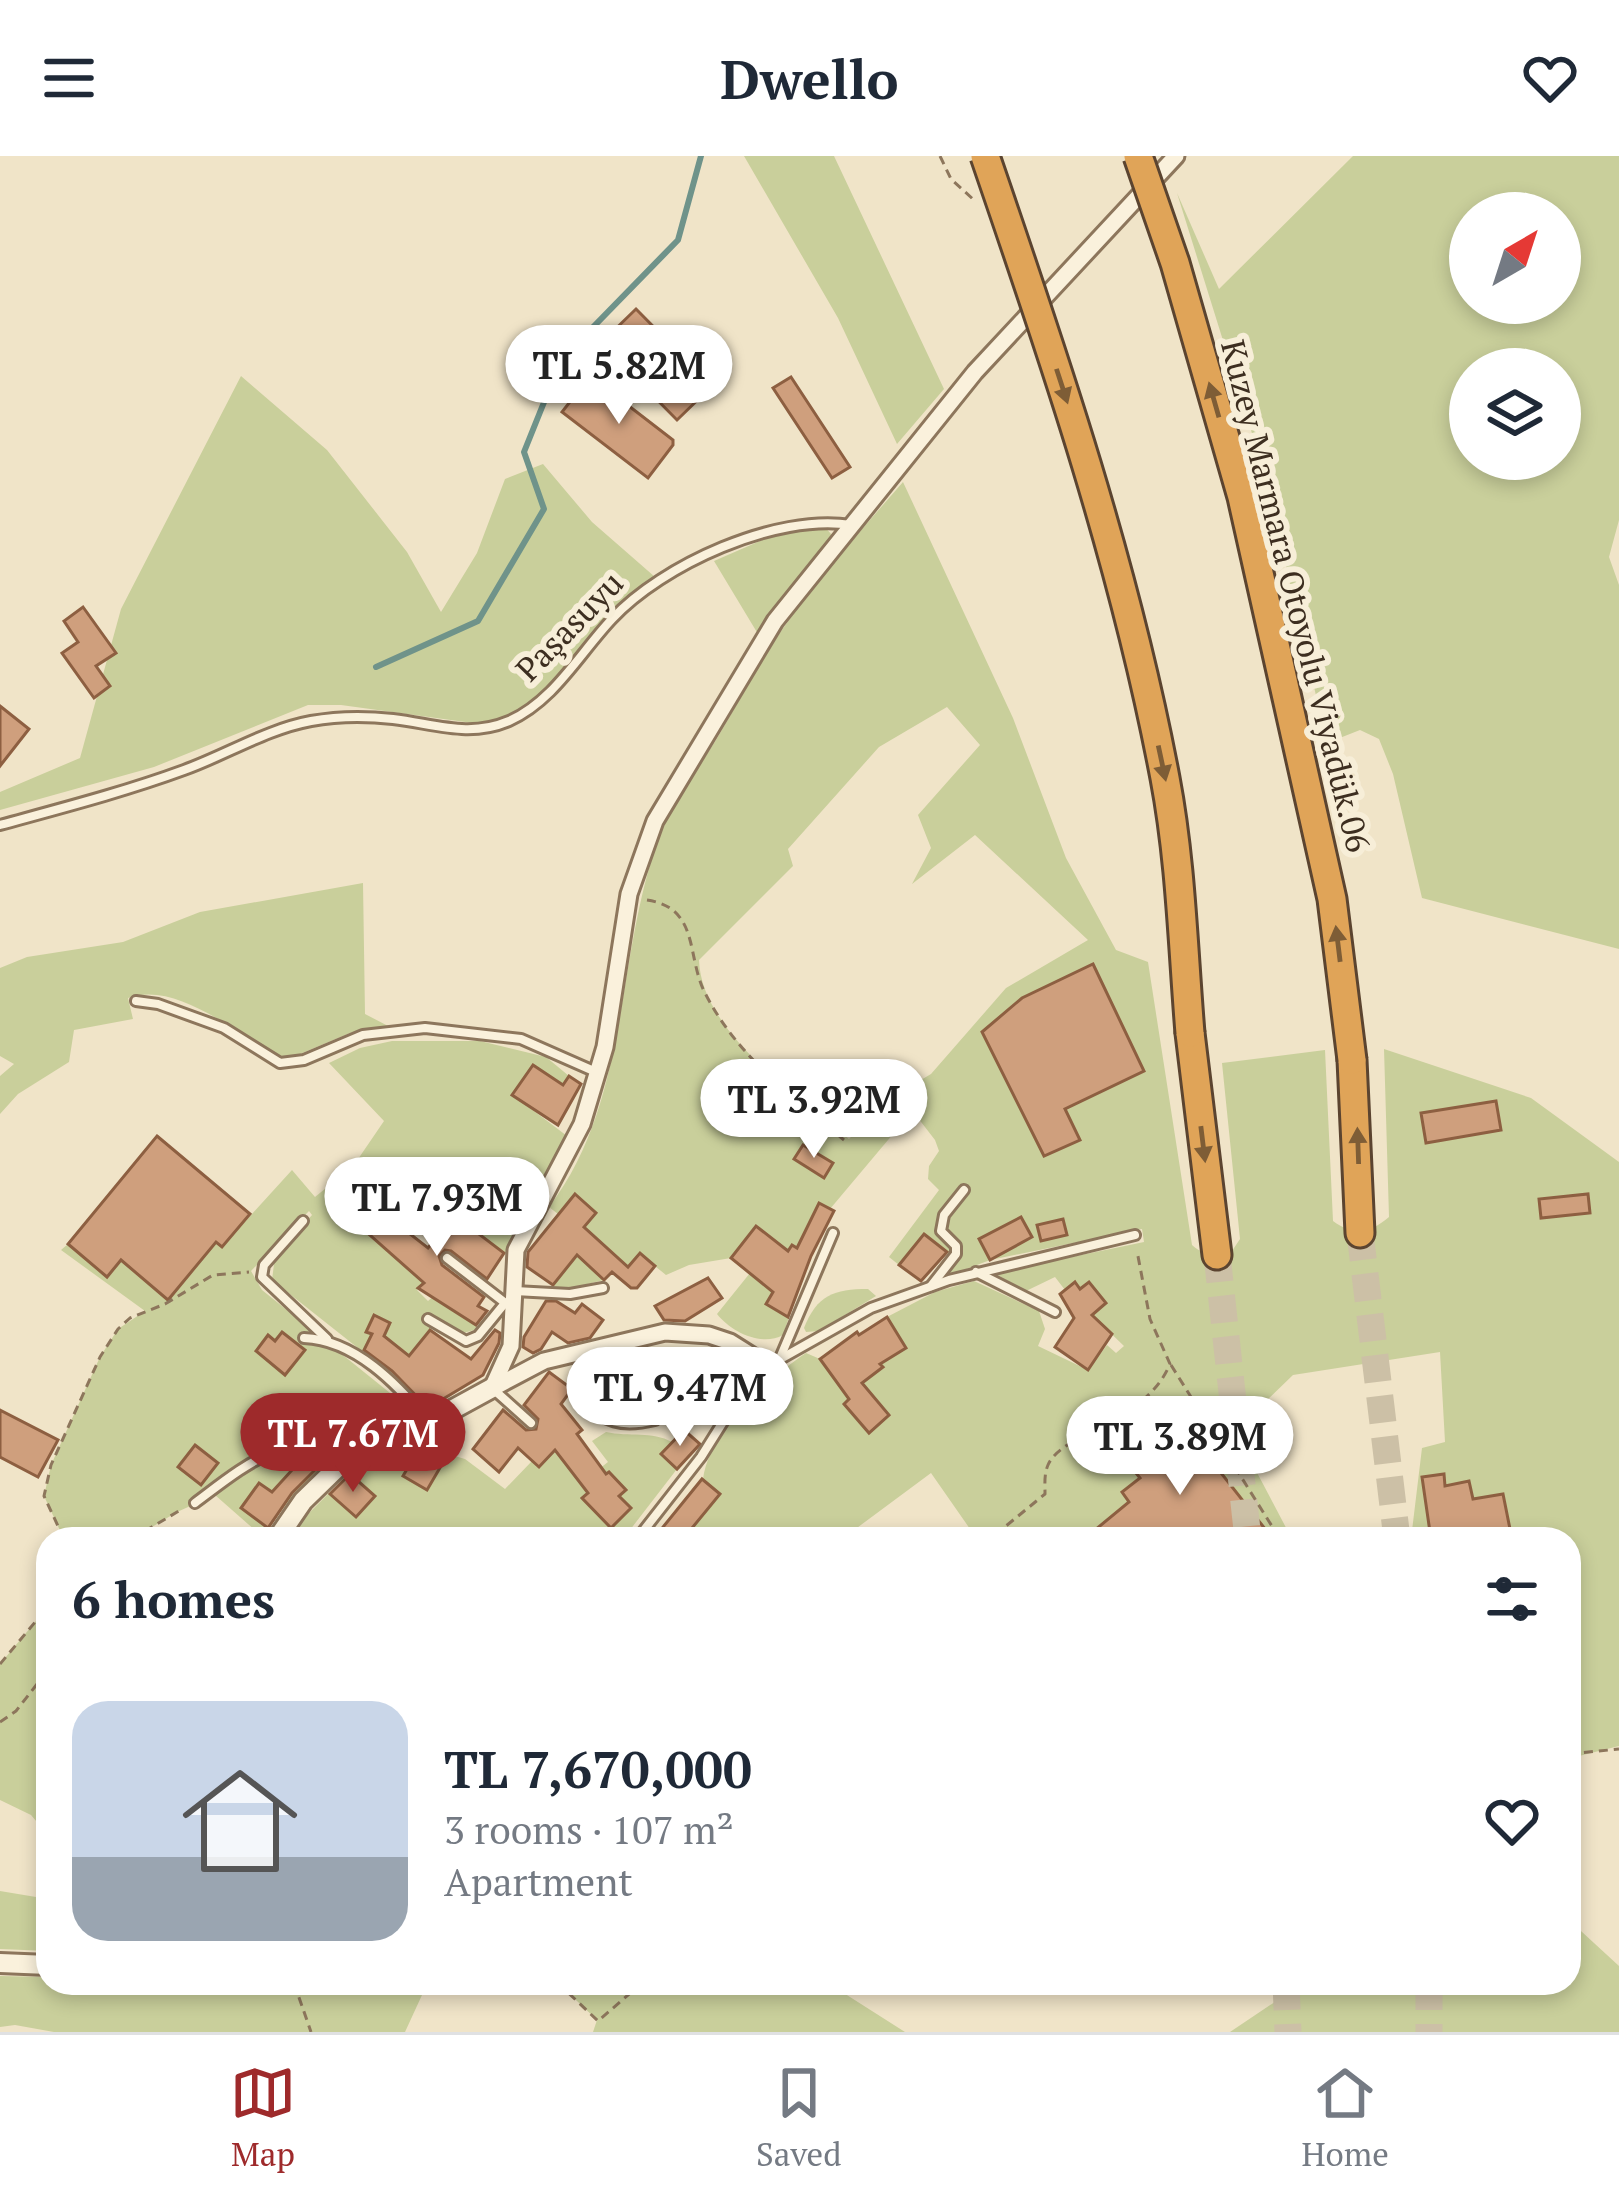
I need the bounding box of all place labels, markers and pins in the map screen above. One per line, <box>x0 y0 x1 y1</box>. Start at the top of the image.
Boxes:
pin: TL 5.82M <box>495 325 743 427</box>
pin: TL 3.92M <box>690 1059 938 1161</box>
pin: TL 7.93M <box>313 1157 561 1259</box>
pin: TL 9.47M <box>556 1347 804 1449</box>
pin: TL 7.67M <box>229 1393 477 1495</box>
pin: TL 3.89M <box>1056 1396 1304 1498</box>

